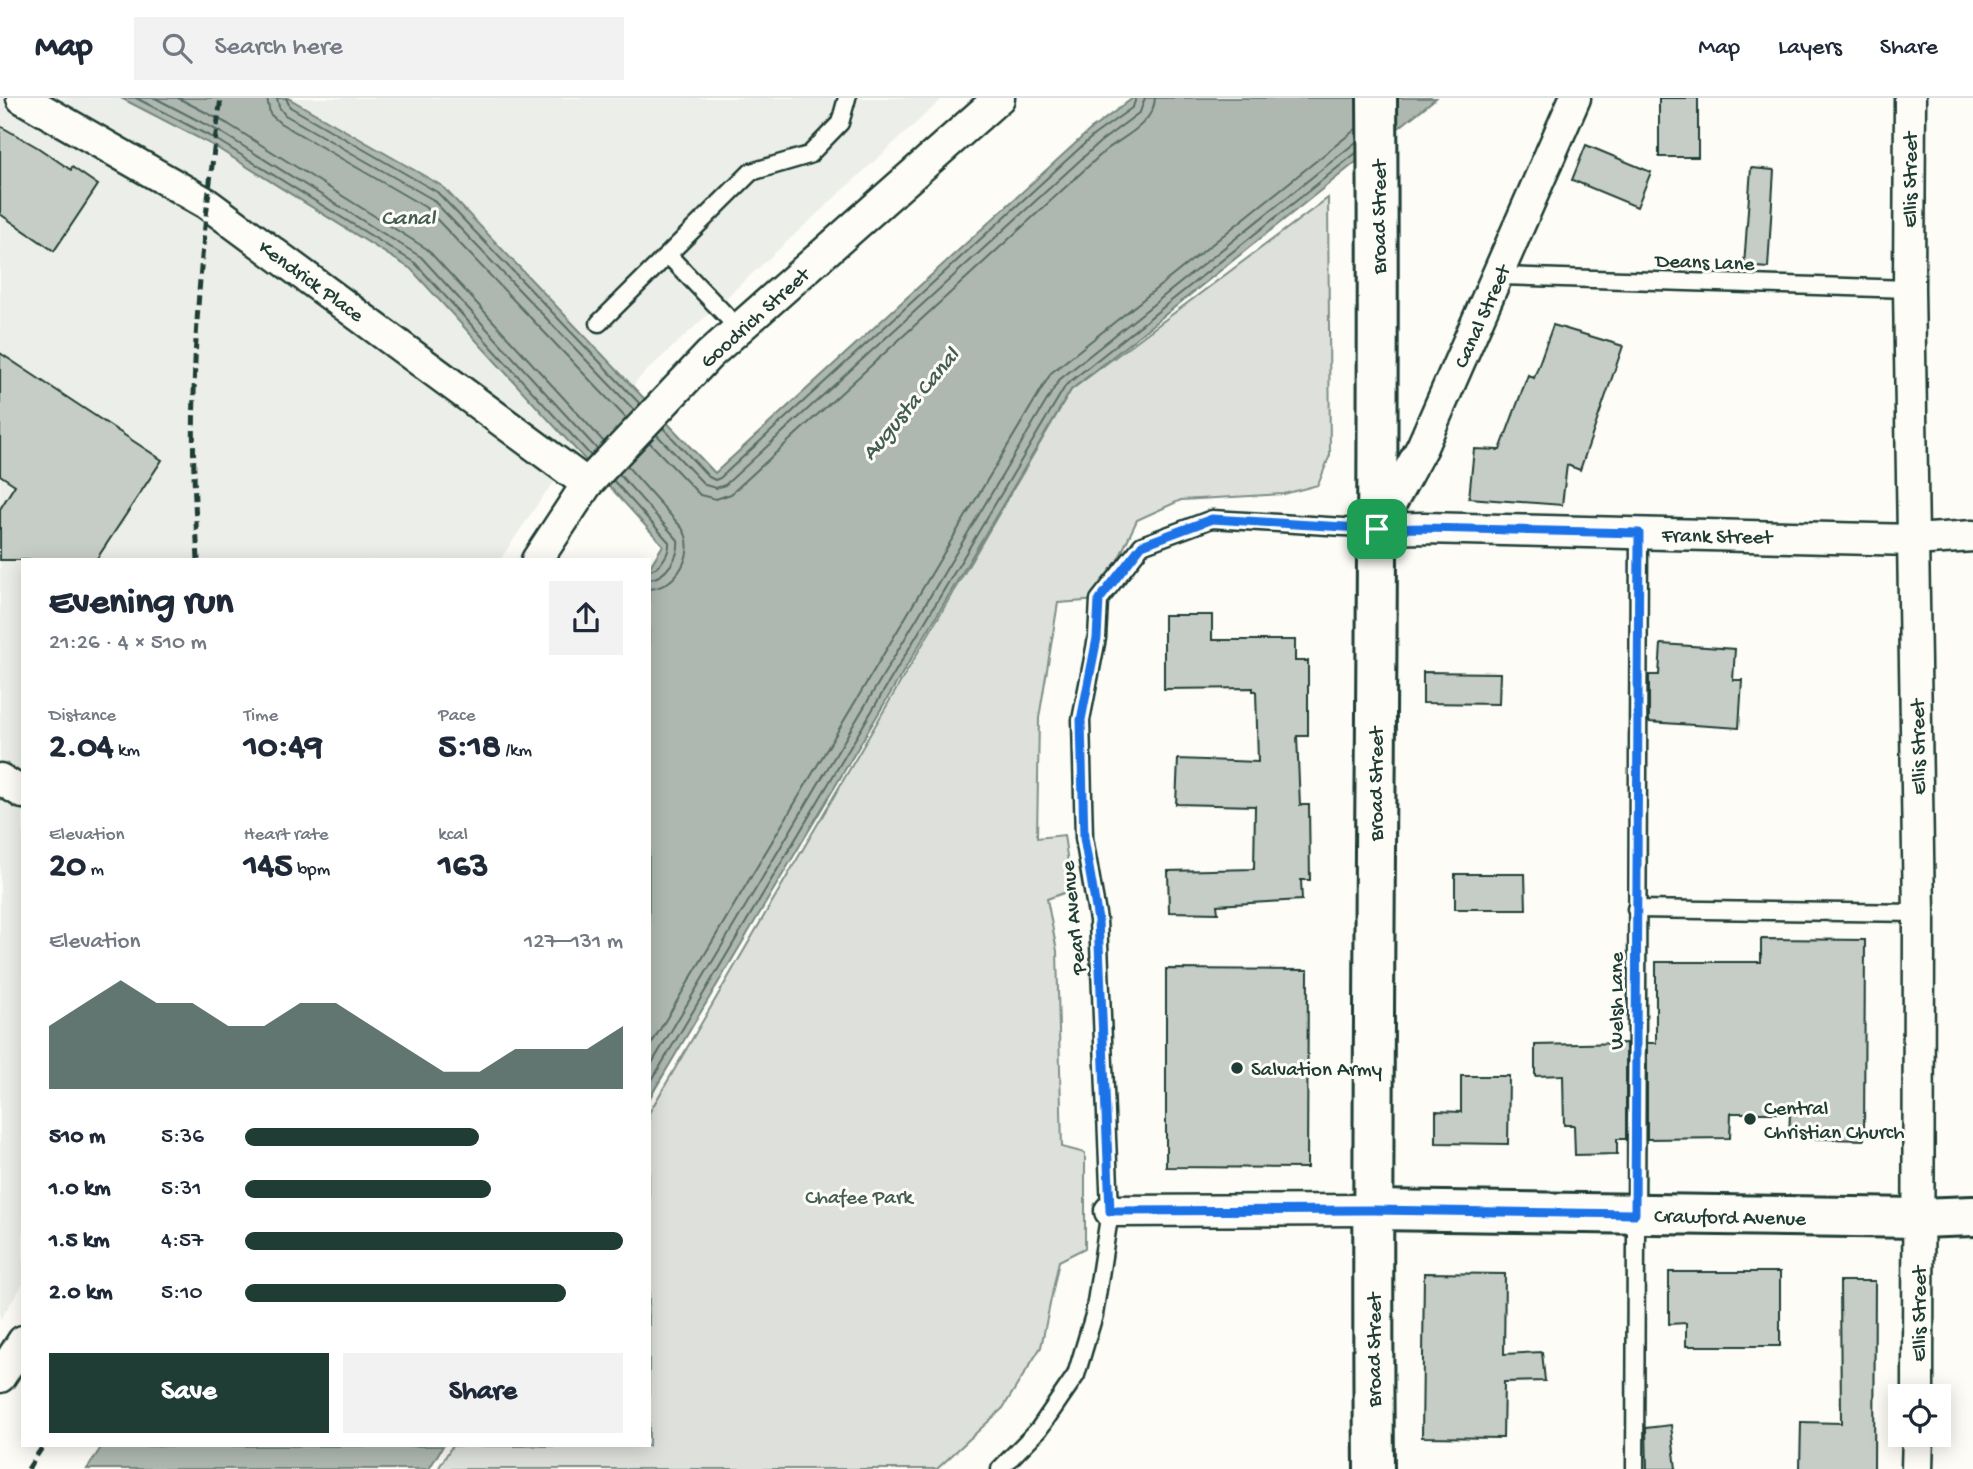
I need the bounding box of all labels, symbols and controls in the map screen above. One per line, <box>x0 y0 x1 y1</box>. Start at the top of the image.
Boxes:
search box <box>134 17 624 80</box>
text: Map <box>35 29 92 67</box>
icon: search <box>158 29 196 67</box>
text: Search here <box>214 33 343 64</box>
text: Map <box>1698 34 1740 63</box>
text: Layers <box>1778 34 1842 63</box>
text: Share <box>1880 34 1938 63</box>
street label: Ellis Street <box>1900 130 1925 228</box>
street label: Broad Street <box>1369 158 1394 275</box>
water label: Canal <box>381 206 437 233</box>
street label: Kendrick Place <box>252 236 368 330</box>
street label: Deans Lane <box>1653 250 1756 279</box>
street label: Canal Street <box>1450 260 1519 373</box>
street label: Goodrich Street <box>696 262 818 375</box>
water label: Augusta Canal <box>857 342 968 467</box>
pin <box>1347 499 1407 559</box>
icon: arrive <box>1358 510 1396 548</box>
street label: Frank Street <box>1661 525 1775 552</box>
button: share <box>549 581 623 655</box>
text: Evening run <box>49 582 233 626</box>
text: 21:26 · 4 × 510 m <box>49 630 207 657</box>
street label: Ellis Street <box>1907 697 1934 795</box>
text: Distance <box>49 705 116 728</box>
text: Time <box>244 705 278 728</box>
text: Pace <box>438 705 476 728</box>
street label: Broad Street <box>1366 725 1391 842</box>
text: 2.04 <box>49 728 114 769</box>
text: 10:49 <box>244 728 323 769</box>
text: 5:18 <box>438 728 501 769</box>
text: km <box>114 740 140 763</box>
text: /km <box>501 740 532 763</box>
text: Elevation <box>49 824 125 847</box>
text: Heart rate <box>244 824 329 847</box>
text: kcal <box>438 824 468 847</box>
text: 20 <box>49 847 86 888</box>
text: 145 <box>244 847 293 888</box>
text: 163 <box>438 847 488 888</box>
street label: Pearl Avenue <box>1057 858 1094 977</box>
text: m <box>86 859 104 882</box>
text: bpm <box>293 859 330 882</box>
text: Elevation <box>49 929 140 956</box>
text: 127–131 m <box>524 929 623 956</box>
street label: Welsh Lane <box>1606 951 1631 1050</box>
place label: Salvation Army <box>1251 1059 1382 1084</box>
marker: Salvation Army <box>1229 1060 1245 1076</box>
place label: Central Christian Church <box>1764 1098 1904 1147</box>
marker: Central Christian Church <box>1742 1111 1758 1127</box>
text: 510 m <box>49 1124 105 1151</box>
text: 5:36 <box>161 1124 204 1151</box>
text: 1.0 km <box>49 1176 111 1203</box>
text: 5:31 <box>161 1176 202 1203</box>
park label: Chafee Park <box>805 1187 915 1212</box>
street label: Crawford Avenue <box>1654 1206 1807 1233</box>
text: 1.5 km <box>49 1228 110 1255</box>
text: 4:57 <box>161 1228 203 1255</box>
street label: Ellis Street <box>1909 1264 1934 1362</box>
text: 2.0 km <box>49 1280 113 1307</box>
text: 5:10 <box>161 1280 203 1307</box>
street label: Broad Street <box>1364 1291 1389 1408</box>
button: Save <box>49 1353 329 1433</box>
button: Share <box>343 1353 623 1433</box>
map controls <box>1888 1384 1951 1447</box>
button: locate <box>1888 1384 1951 1447</box>

